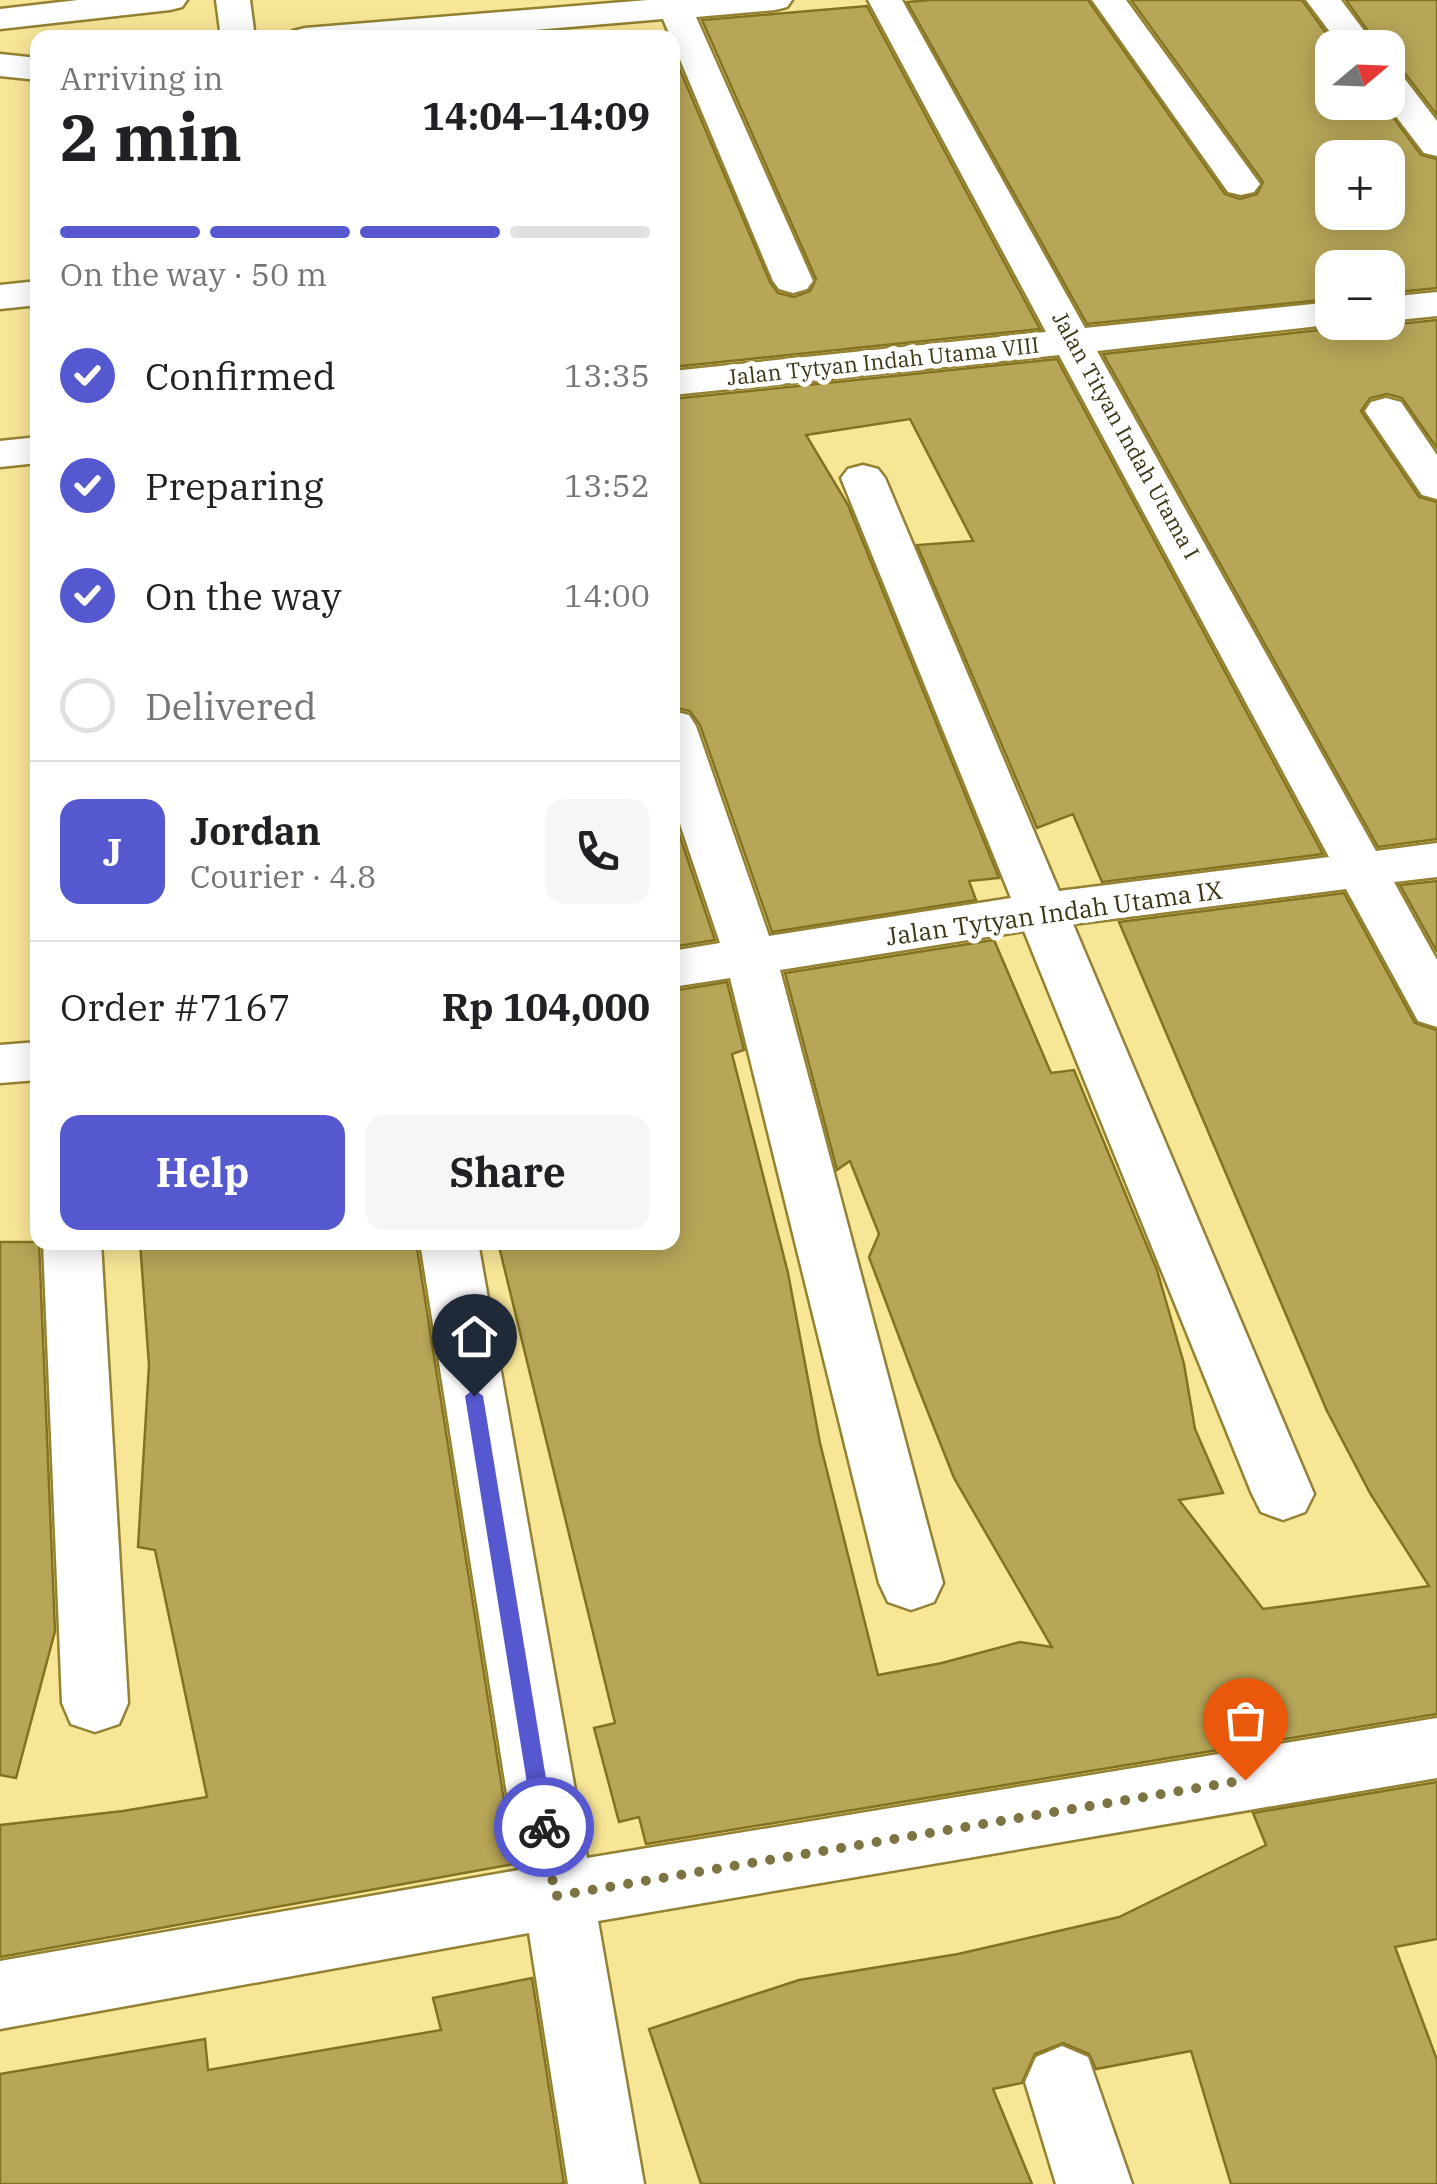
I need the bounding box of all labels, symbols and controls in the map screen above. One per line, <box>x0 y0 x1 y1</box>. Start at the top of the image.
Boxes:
north arrow <box>1315 30 1405 120</box>
map controls <box>1315 30 1405 340</box>
text: Arriving in <box>60 57 223 99</box>
text: 14:04–14:09 <box>422 91 650 140</box>
text: 2 min <box>60 94 242 179</box>
button: + <box>1315 140 1405 230</box>
button: − <box>1315 250 1405 340</box>
text: On the way · 50 m <box>60 253 327 295</box>
street label: Jalan Tityan Indah Utama I <box>1046 306 1207 564</box>
street label: Jalan Tytyan Indah Utama VIII <box>725 330 1040 391</box>
icon: check <box>60 348 115 403</box>
text: Confirmed <box>145 351 336 400</box>
text: 13:35 <box>564 354 650 396</box>
icon: check <box>60 458 115 513</box>
text: Preparing <box>145 461 324 510</box>
text: 13:52 <box>564 464 650 506</box>
icon: check <box>60 568 115 623</box>
text: On the way <box>145 571 342 620</box>
text: 14:00 <box>564 574 650 616</box>
text: Delivered <box>145 681 317 730</box>
button: phone <box>545 799 650 904</box>
text: Jordan <box>190 806 321 855</box>
text: J <box>103 827 122 876</box>
text: Courier · 4.8 <box>190 855 376 897</box>
street label: Jalan Tytyan Indah Utama IX <box>884 873 1224 952</box>
text: Order #7167 <box>60 982 291 1031</box>
text: Rp 104,000 <box>442 982 650 1031</box>
button: Help <box>60 1115 345 1230</box>
button: Share <box>365 1115 650 1230</box>
pin <box>432 1294 517 1397</box>
icon: home <box>447 1309 502 1364</box>
pin <box>1203 1678 1288 1781</box>
icon: bag <box>1218 1693 1273 1748</box>
courier <box>494 1777 594 1877</box>
icon: bike <box>517 1800 572 1855</box>

